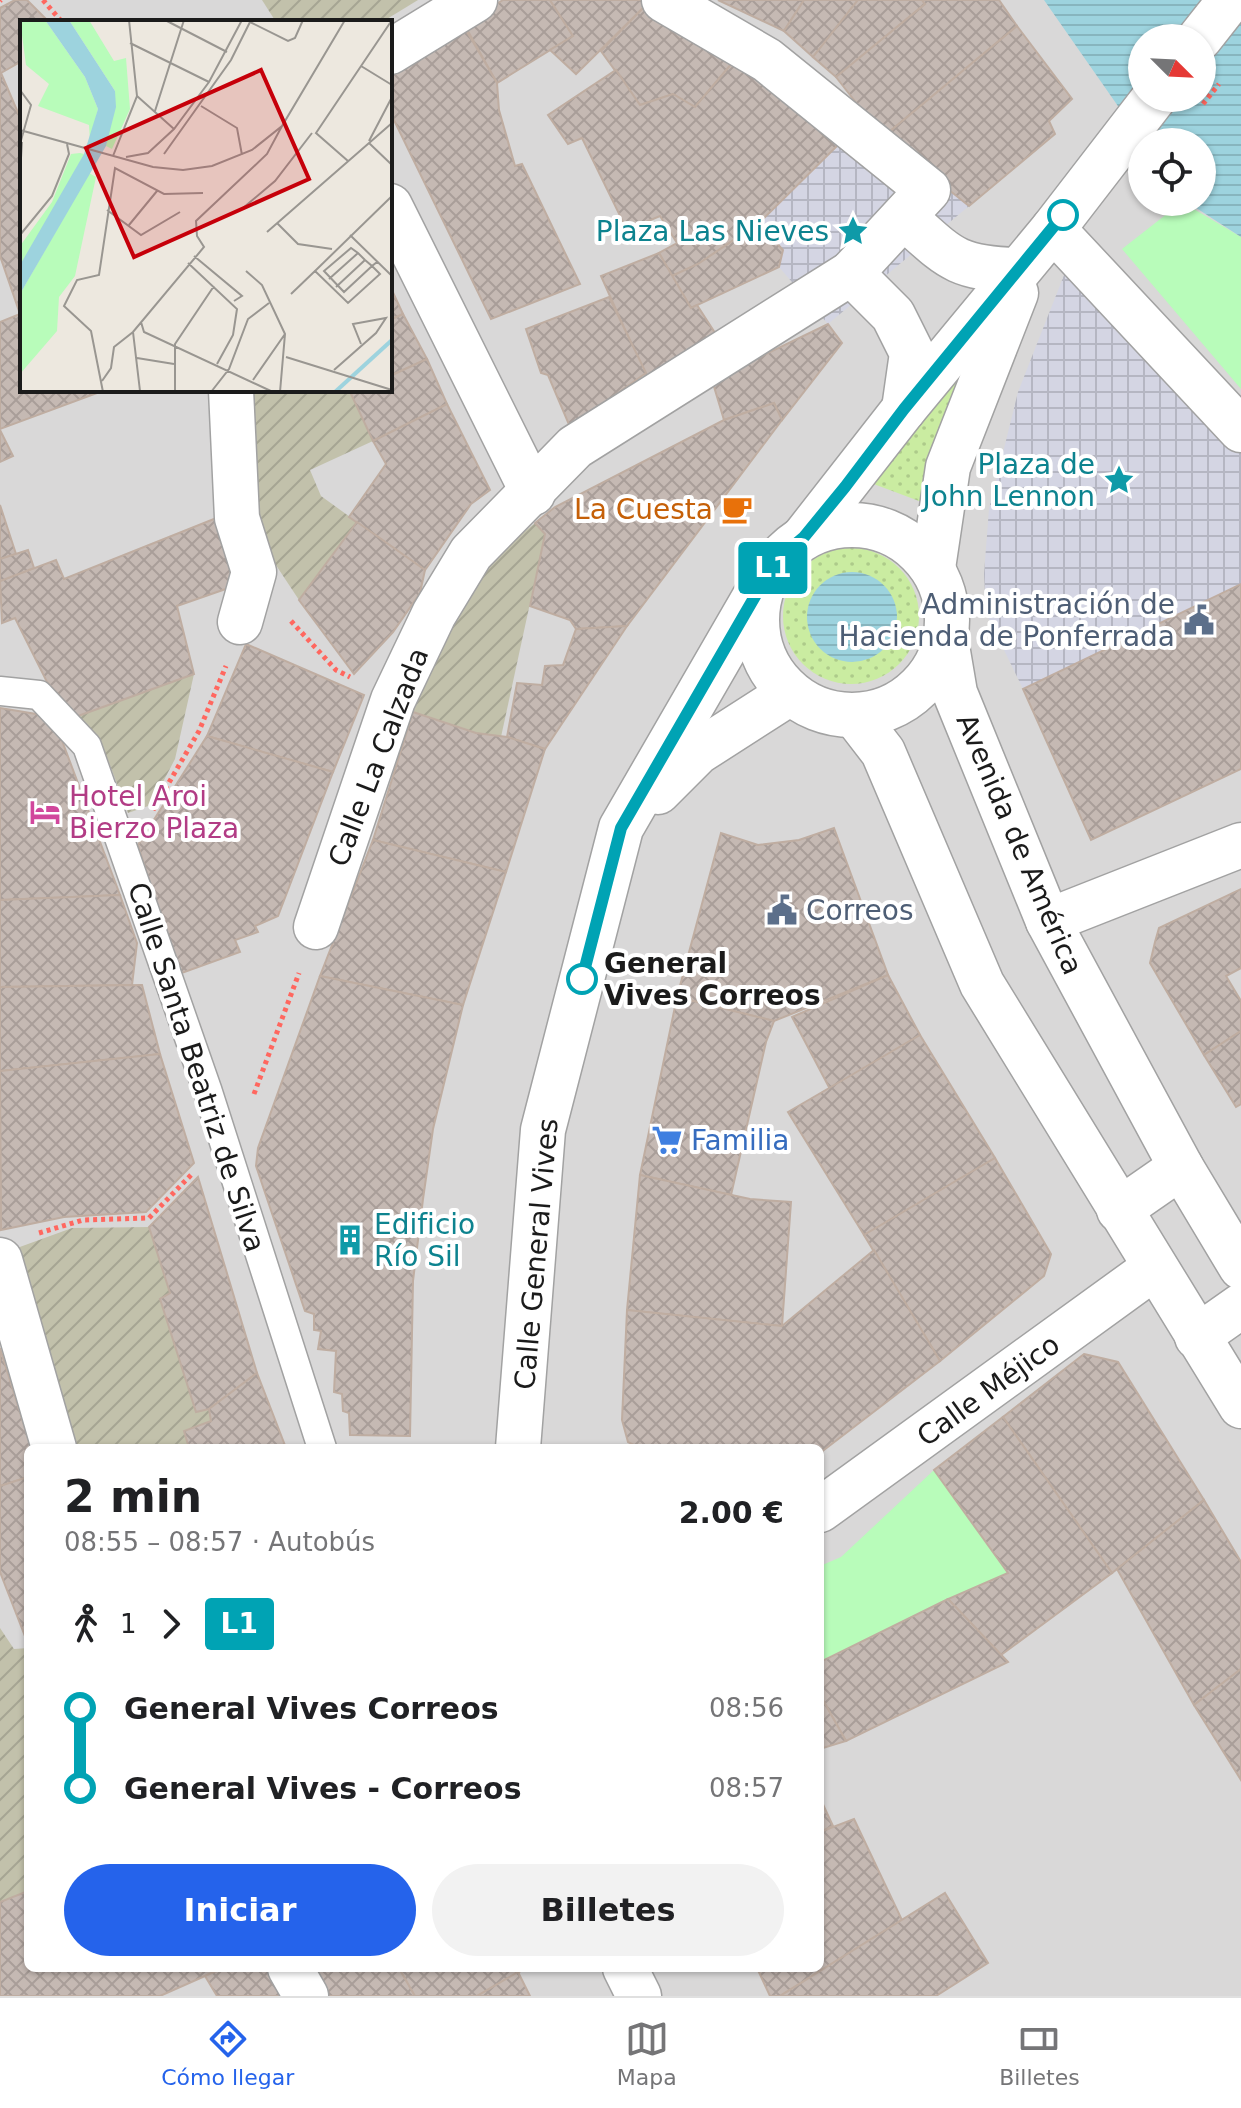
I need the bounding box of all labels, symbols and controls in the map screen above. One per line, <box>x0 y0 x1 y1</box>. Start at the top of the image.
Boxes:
inset map <box>20 20 392 392</box>
north arrow <box>1128 24 1216 112</box>
map controls <box>1128 24 1216 216</box>
button: locate <box>1128 128 1216 216</box>
unlabelled marker <box>1048 200 1078 230</box>
place icon: Plaza Las Nieves <box>836 214 870 248</box>
place label: Plaza Las Nieves <box>596 215 829 248</box>
place label: Plaza de John Lennon <box>921 448 1095 513</box>
place icon: Plaza de John Lennon <box>1102 463 1136 497</box>
cafe icon: La Cuesta <box>720 492 754 526</box>
place label: La Cuesta <box>574 493 713 526</box>
line badge: L1 <box>737 542 809 594</box>
text: L1 <box>754 551 792 584</box>
place label: Administración de Hacienda de Ponferrada <box>838 588 1175 653</box>
public building icon: Administración de Hacienda de Ponferrada <box>1182 603 1216 637</box>
street label: Calle La Calzada <box>322 643 435 871</box>
street label: Avenida de América <box>950 709 1089 980</box>
place label: Hotel Aroi Bierzo Plaza <box>69 780 239 845</box>
hotel icon: Hotel Aroi Bierzo Plaza <box>28 795 62 829</box>
street label: Calle Santa Beatriz de Silva <box>121 878 272 1256</box>
public building icon: Correos <box>765 893 799 927</box>
place label: Correos <box>806 894 914 927</box>
place label: General Vives Correos <box>604 947 821 1012</box>
marker: General Vives Correos <box>567 964 597 994</box>
street label: Calle General Vives <box>508 1117 565 1391</box>
supermarket icon: Familia <box>650 1123 684 1157</box>
place label: Familia <box>691 1124 789 1157</box>
place label: Edificio Río Sil <box>374 1208 475 1273</box>
building icon: Edificio Río Sil <box>333 1223 367 1257</box>
street label: Calle Méjico <box>911 1328 1066 1453</box>
text: 2 min <box>64 1471 202 1522</box>
text: 2.00 € <box>679 1495 784 1530</box>
text: 08:55 – 08:57 · Autobús <box>64 1527 375 1557</box>
icon: walk <box>64 1602 108 1646</box>
icon: forward <box>149 1602 193 1646</box>
text: L1 <box>221 1607 258 1640</box>
text: 1 <box>120 1609 137 1639</box>
text: General Vives Correos <box>124 1691 499 1726</box>
text: 08:56 <box>709 1693 784 1723</box>
text: General Vives - Correos <box>124 1771 522 1806</box>
text: 08:57 <box>709 1773 784 1803</box>
button: Iniciar <box>64 1864 416 1956</box>
button: Billetes <box>432 1864 784 1956</box>
tab: Cómo llegar <box>161 2017 294 2090</box>
tab: Mapa <box>617 2017 677 2090</box>
tab: Billetes <box>999 2017 1080 2090</box>

